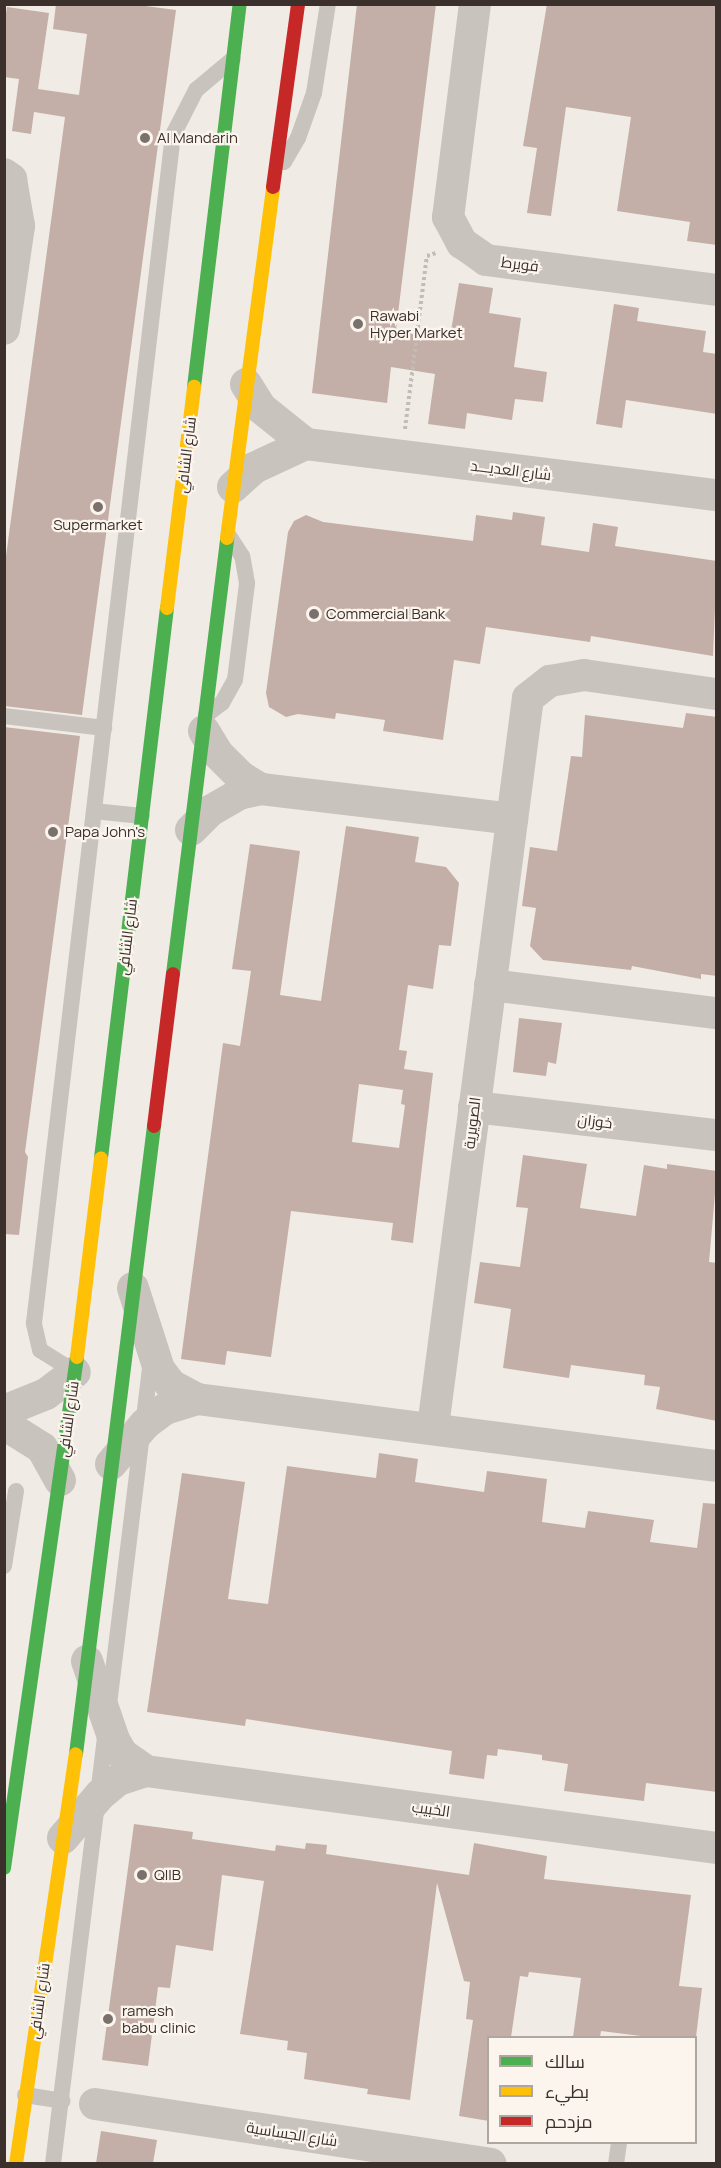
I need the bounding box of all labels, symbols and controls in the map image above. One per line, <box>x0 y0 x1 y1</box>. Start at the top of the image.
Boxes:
place label: Al Mandarin <box>157 129 238 147</box>
marker: Al Mandarin <box>138 131 152 145</box>
street label: فويرط <box>500 253 540 275</box>
place label: Rawabi Hyper Market <box>370 306 463 341</box>
marker: Rawabi Hyper Market <box>351 317 365 331</box>
street label: شارع الشافي <box>172 416 200 494</box>
street label: شارع العديـــد <box>470 456 552 484</box>
marker: Supermarket <box>91 500 105 514</box>
place label: Supermarket <box>53 516 143 534</box>
place label: Commercial Bank <box>326 605 445 623</box>
marker: Commercial Bank <box>307 607 321 621</box>
place label: Papa John's <box>65 823 145 841</box>
marker: Papa John's <box>46 825 60 839</box>
street label: شارع الشافي <box>113 898 141 976</box>
street label: الصويرية <box>460 1096 484 1150</box>
street label: خوزان <box>577 1110 613 1132</box>
street label: شارع الشافي <box>54 1380 82 1458</box>
street label: الخبيب <box>411 1797 451 1821</box>
place label: QIIB <box>154 1866 181 1884</box>
marker: QIIB <box>135 1868 149 1882</box>
street label: شارع الشافي <box>25 1962 53 2040</box>
place label: ramesh babu clinic <box>122 2001 196 2036</box>
marker: ramesh babu clinic <box>99 2010 117 2028</box>
legend <box>487 2036 697 2144</box>
text: سالك <box>545 2049 585 2073</box>
text: بطيء <box>545 2079 589 2103</box>
text: مزدحم <box>545 2109 593 2133</box>
street label: شارع الجساسية <box>245 2118 339 2150</box>

